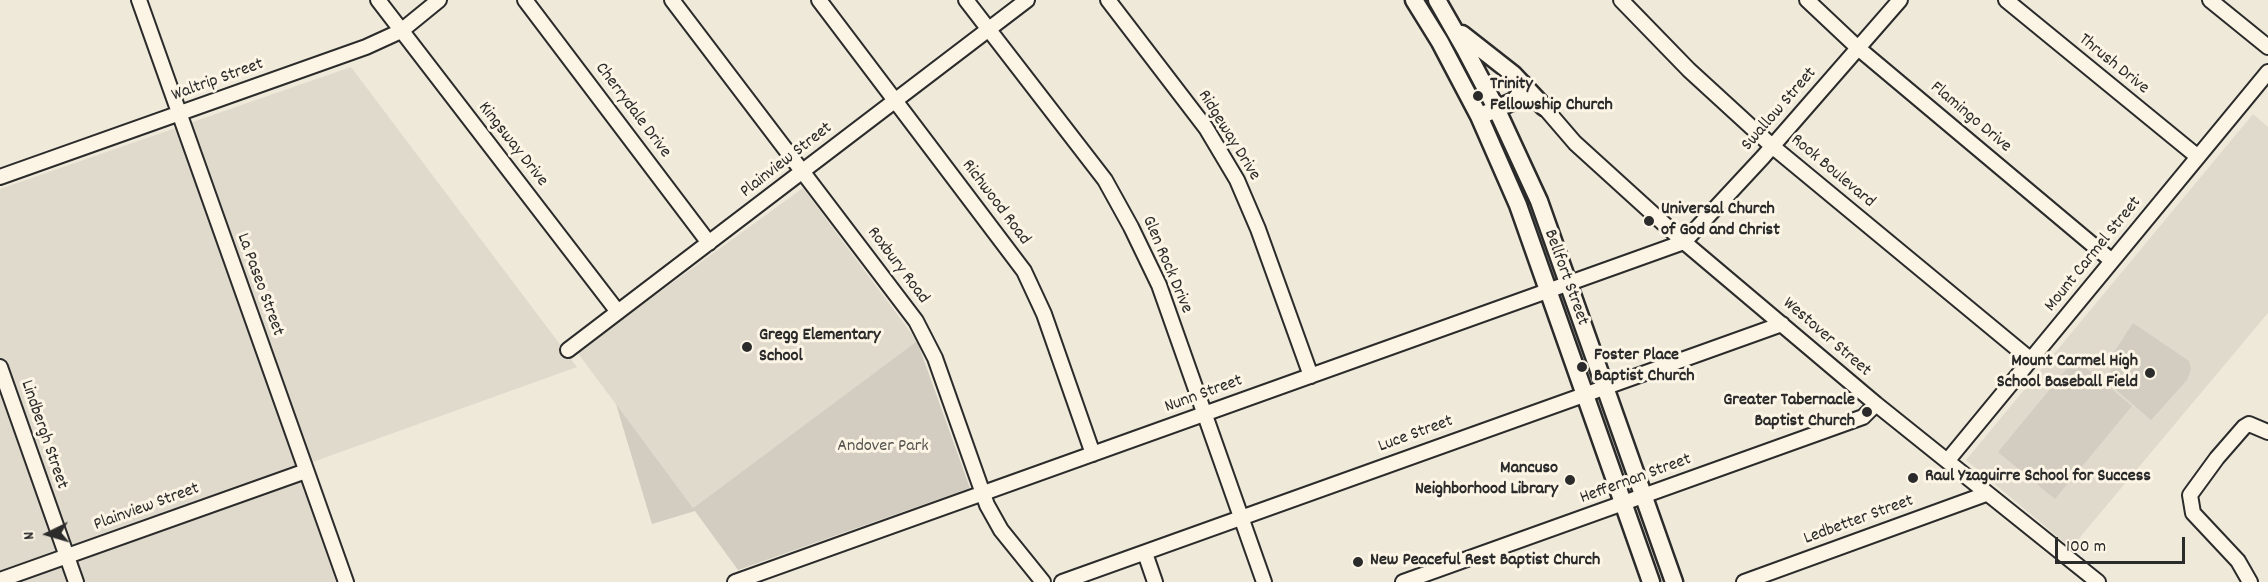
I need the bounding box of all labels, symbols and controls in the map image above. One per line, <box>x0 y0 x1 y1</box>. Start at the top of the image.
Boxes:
street label: Thrush Drive <box>2073 30 2153 100</box>
street label: Waltrip Street <box>169 54 267 108</box>
street label: Cherrydale Drive <box>589 59 675 163</box>
street label: Swallow Street <box>1738 64 1822 156</box>
place label: Trinity Fellowship Church <box>1490 75 1613 118</box>
street label: Flamingo Drive <box>1925 78 2015 158</box>
street label: Ridgeway Drive <box>1192 87 1264 185</box>
marker: Trinity Fellowship Church <box>1471 89 1485 103</box>
street label: Kingsway Drive <box>472 98 552 192</box>
street label: Plainview Street <box>737 118 837 204</box>
street label: Rook Boulevard <box>1785 130 1879 214</box>
street label: Richwood Road <box>956 156 1034 250</box>
street label: Mount Carmel Street <box>2041 193 2147 317</box>
place label: Universal Church of God and Christ <box>1661 200 1780 242</box>
street label: Glen Rock Drive <box>1136 213 1196 317</box>
marker: Universal Church of God and Christ <box>1642 214 1656 228</box>
street label: Roxbury Road <box>861 223 933 309</box>
street label: Bellfort Street <box>1538 227 1592 329</box>
street label: La Paseo Street <box>230 231 288 339</box>
street label: Westover Street <box>1777 294 1875 382</box>
place label: Gregg Elementary School <box>759 326 881 368</box>
marker: Gregg Elementary School <box>740 340 754 354</box>
place label: Foster Place Baptist Church <box>1594 346 1695 388</box>
place label: Mount Carmel High School Baseball Field <box>1997 352 2138 394</box>
marker: Foster Place Baptist Church <box>1575 360 1589 374</box>
marker: Mount Carmel High School Baseball Field <box>2143 366 2157 380</box>
street label: Nunn Street <box>1162 371 1246 419</box>
street label: Lindbergh Street <box>14 378 72 492</box>
place label: Greater Tabernacle Baptist Church <box>1723 391 1855 434</box>
marker: Greater Tabernacle Baptist Church <box>1860 405 1874 419</box>
street label: Luce Street <box>1376 411 1456 459</box>
park label: Andover Park <box>837 437 929 459</box>
street label: Heffernan Street <box>1577 450 1695 510</box>
place label: Mancuso Neighborhood Library <box>1415 459 1558 502</box>
place label: Raul Yzaguirre School for Success <box>1925 467 2151 489</box>
marker: Raul Yzaguirre School for Success <box>1906 471 1920 485</box>
marker: Mancuso Neighborhood Library <box>1563 473 1577 487</box>
street label: Plainview Street <box>91 479 203 537</box>
street label: Ledbetter Street <box>1801 491 1917 551</box>
north arrow <box>18 504 78 564</box>
scale bar <box>2058 525 2188 563</box>
text: N <box>18 531 41 541</box>
text: 100 m <box>2066 535 2106 560</box>
place label: New Peaceful Rest Baptist Church <box>1370 551 1600 573</box>
marker: New Peaceful Rest Baptist Church <box>1351 555 1365 569</box>

